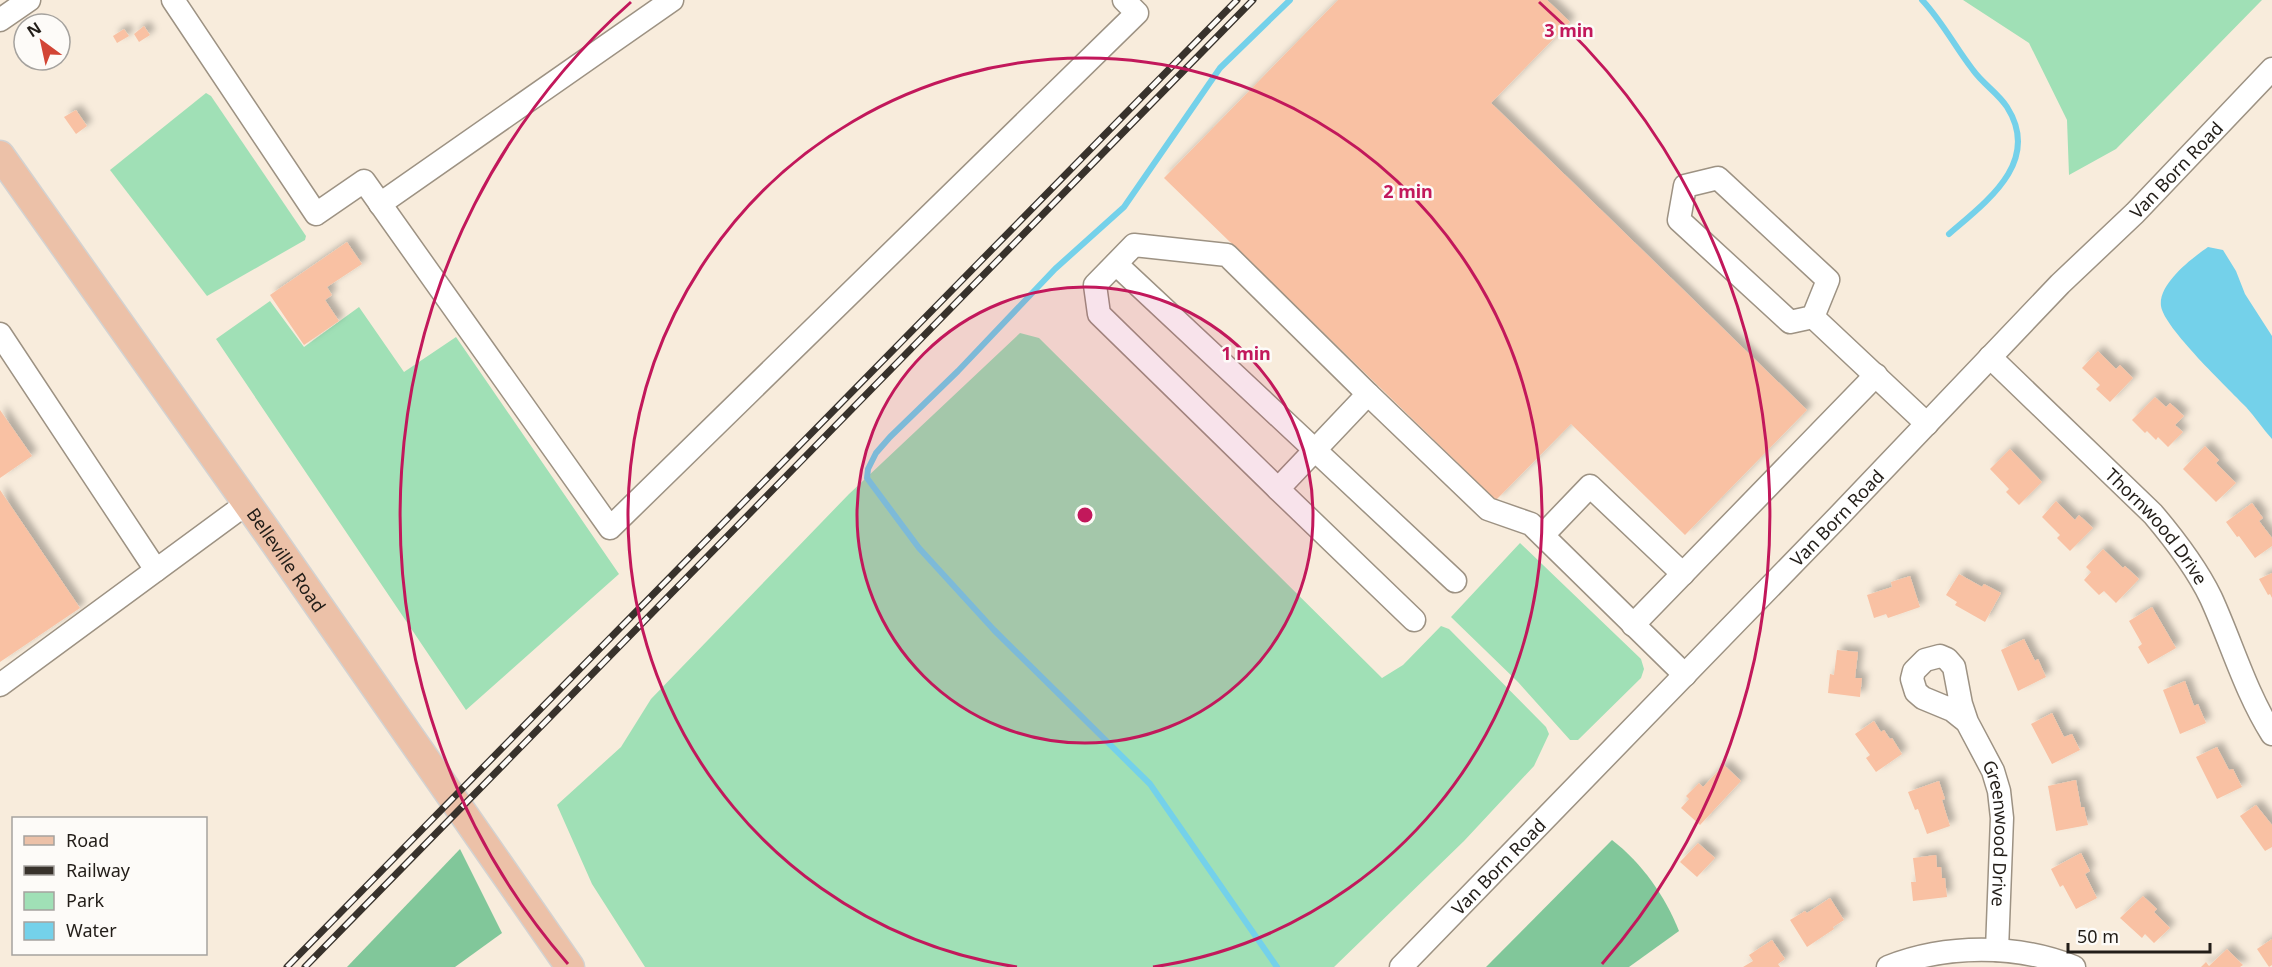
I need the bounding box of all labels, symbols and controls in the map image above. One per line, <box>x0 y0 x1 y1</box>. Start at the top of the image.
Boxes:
north arrow <box>12 12 72 72</box>
text: N <box>22 17 45 42</box>
text: 3 min <box>1544 18 1594 42</box>
street label: Van Born Road <box>2124 116 2228 224</box>
text: 2 min <box>1383 179 1433 203</box>
text: 1 min <box>1221 341 1271 365</box>
street label: Thornwood Drive <box>2100 463 2213 589</box>
street label: Van Born Road <box>1785 464 1889 571</box>
street label: Belleville Road <box>242 503 331 617</box>
centre of rings <box>1075 505 1095 525</box>
street label: Greenwood Drive <box>1977 756 2015 907</box>
street label: Van Born Road <box>1446 813 1551 920</box>
legend <box>12 817 207 955</box>
text: Road <box>66 828 109 852</box>
text: Railway <box>66 858 131 882</box>
text: Park <box>66 888 104 912</box>
scale bar <box>2068 916 2210 954</box>
text: Water <box>66 918 117 942</box>
text: 50 m <box>2077 924 2119 948</box>

